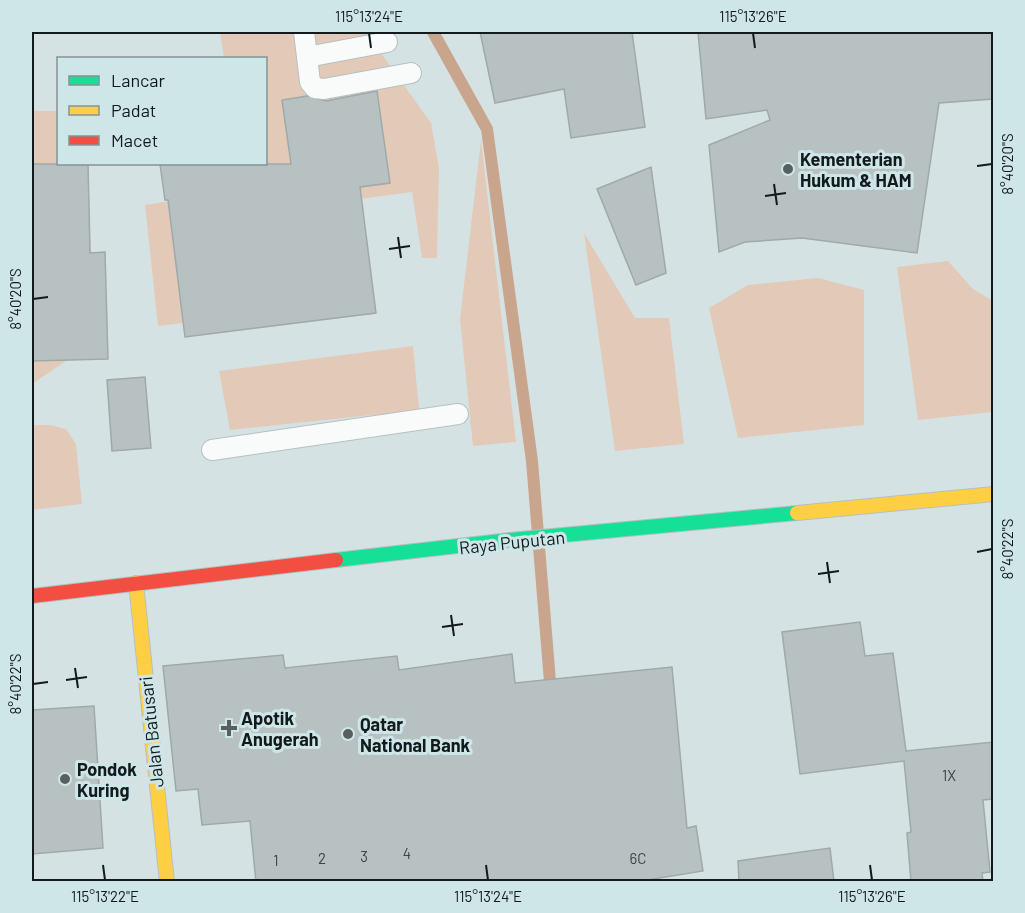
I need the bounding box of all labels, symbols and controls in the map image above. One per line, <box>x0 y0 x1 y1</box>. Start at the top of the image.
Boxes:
text: 115°13'24"E <box>335 7 403 25</box>
text: 115°13'26"E <box>719 7 787 25</box>
legend <box>57 57 267 165</box>
text: Lancar <box>111 69 166 91</box>
text: Padat <box>111 99 156 121</box>
text: Macet <box>111 129 158 151</box>
text: 8°40'20"S <box>998 133 1016 195</box>
place label: Kementerian Hukum & HAM <box>800 148 912 191</box>
marker: Kementerian Hukum & HAM <box>781 162 795 176</box>
text: 8°40'20"S <box>6 268 24 330</box>
text: 8°40'22"S <box>998 518 1016 580</box>
street label: Raya Puputan <box>458 526 566 558</box>
text: 8°40'22"S <box>6 653 24 715</box>
street label: Jalan Batusari <box>134 675 168 789</box>
place label: Apotik Anugerah <box>241 707 319 750</box>
place label: Qatar National Bank <box>360 713 471 756</box>
marker: Apotik Anugerah <box>222 721 236 735</box>
marker: Qatar National Bank <box>341 727 355 741</box>
place label: Pondok Kuring <box>77 758 137 801</box>
house number: 1X <box>942 766 956 784</box>
marker: Pondok Kuring <box>58 772 72 786</box>
house number: 4 <box>403 844 411 862</box>
house number: 3 <box>360 847 368 865</box>
house number: 2 <box>318 849 326 867</box>
house number: 6C <box>630 849 646 867</box>
house number: 1 <box>273 851 279 869</box>
text: 115°13'22"E <box>71 887 139 905</box>
text: 115°13'24"E <box>454 887 522 905</box>
text: 115°13'26"E <box>838 887 906 905</box>

